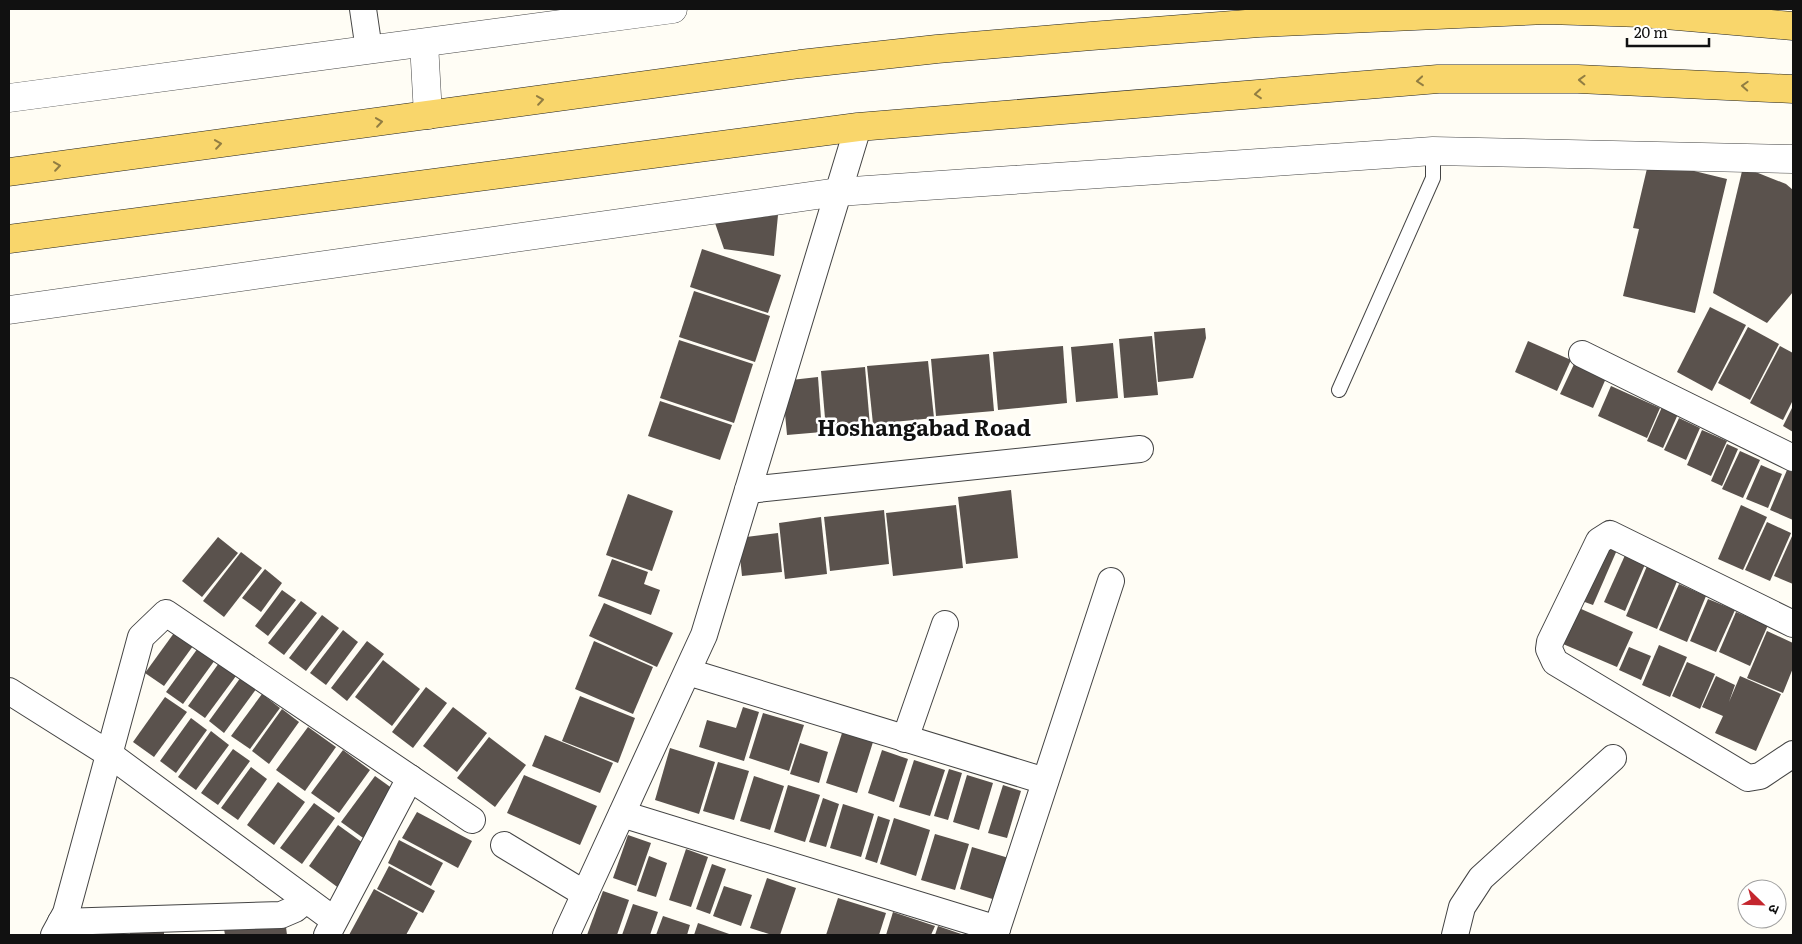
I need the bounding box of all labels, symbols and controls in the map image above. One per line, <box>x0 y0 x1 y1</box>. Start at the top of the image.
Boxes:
scale bar <box>1627 15 1710 47</box>
text: 20 m <box>1634 20 1668 43</box>
one-way arrow <box>1578 74 1586 85</box>
one-way arrow <box>1416 75 1424 86</box>
one-way arrow <box>1740 81 1748 92</box>
one-way arrow <box>1254 88 1262 99</box>
one-way arrow <box>536 95 544 106</box>
one-way arrow <box>375 117 383 127</box>
one-way arrow <box>214 139 222 149</box>
one-way arrow <box>53 161 61 171</box>
district label: Hoshangabad Road <box>817 410 1031 443</box>
north arrow <box>1737 879 1787 929</box>
text: उ <box>1764 902 1786 918</box>

